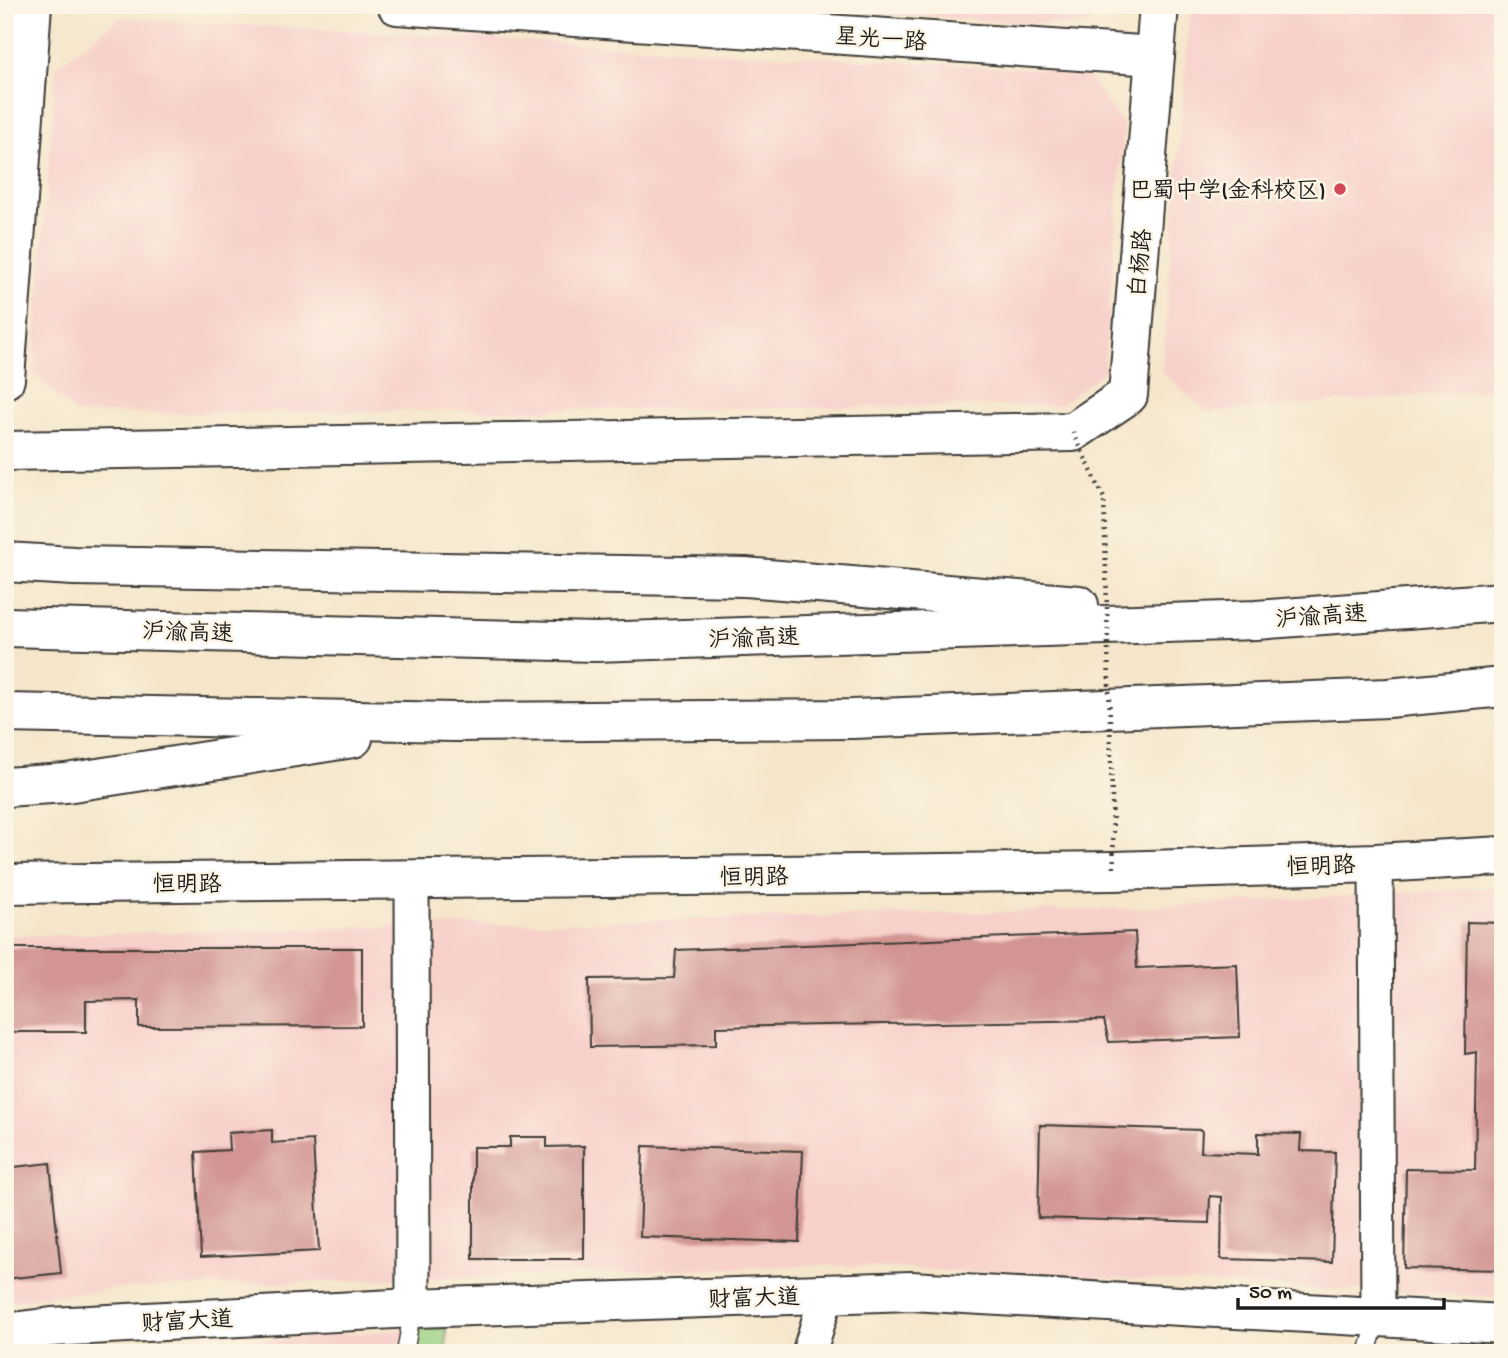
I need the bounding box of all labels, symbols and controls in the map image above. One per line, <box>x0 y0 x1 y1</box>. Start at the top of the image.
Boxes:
street label: 星光一路 <box>834 24 928 58</box>
place label: 巴蜀中学(金科校区) <box>1129 178 1326 206</box>
marker: 巴蜀中学(金科校区) <box>1332 181 1348 197</box>
street label: 白杨路 <box>1125 228 1159 299</box>
street label: 沪渝高速 <box>1274 600 1368 635</box>
street label: 沪渝高速 <box>141 617 234 650</box>
street label: 沪渝高速 <box>708 623 801 656</box>
street label: 恒明路 <box>1286 853 1356 883</box>
street label: 恒明路 <box>719 864 789 894</box>
street label: 恒明路 <box>153 872 222 900</box>
scale bar <box>1238 1267 1445 1311</box>
text: 50 m <box>1249 1282 1292 1307</box>
street label: 财富大道 <box>708 1284 801 1316</box>
street label: 财富大道 <box>140 1307 234 1339</box>

